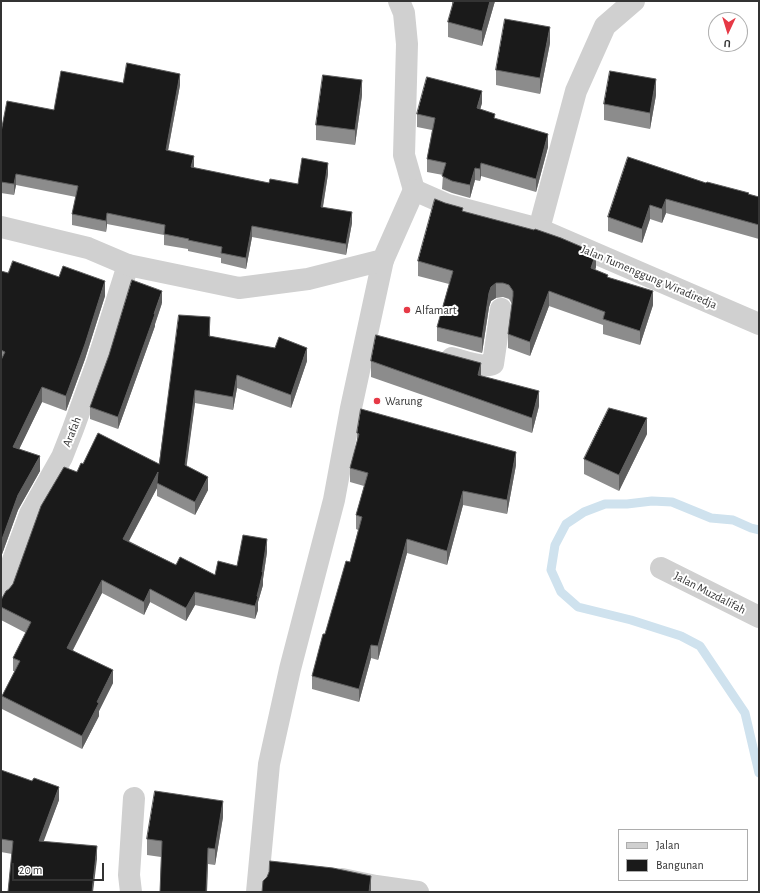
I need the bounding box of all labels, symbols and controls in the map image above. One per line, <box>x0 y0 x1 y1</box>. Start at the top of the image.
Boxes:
north arrow <box>708 12 748 52</box>
text: U <box>723 38 731 49</box>
street label: Jalan Tumenggung Wiradiredja <box>579 242 719 312</box>
place label: Alfamart <box>415 303 457 317</box>
marker: Alfamart <box>402 305 412 315</box>
place label: Warung <box>385 394 422 408</box>
marker: Warung <box>372 396 382 406</box>
street label: Arafah <box>59 415 85 449</box>
street label: Jalan Muzdalifah <box>672 569 748 617</box>
legend <box>618 829 748 881</box>
text: Jalan <box>656 839 680 851</box>
scale bar <box>14 855 106 881</box>
text: Bangunan <box>656 859 704 871</box>
text: 20 m <box>19 864 42 876</box>

